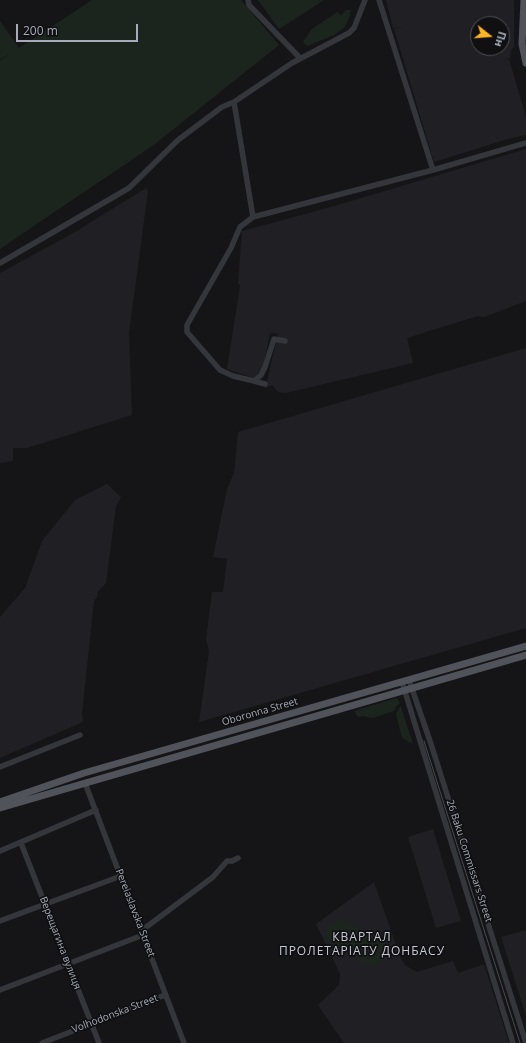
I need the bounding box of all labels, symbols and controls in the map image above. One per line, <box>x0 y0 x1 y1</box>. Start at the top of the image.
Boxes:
scale bar <box>18 16 140 42</box>
north arrow <box>470 16 510 56</box>
text: 200 m <box>23 22 58 39</box>
text: Пн <box>492 30 510 49</box>
street label: Oboronna Street <box>221 695 299 729</box>
street label: 26 Baku Commissars Street <box>444 798 494 924</box>
street label: Pereiaslavska Street <box>113 867 157 959</box>
street label: Верещагина вулиця <box>37 895 83 991</box>
district label: КВАРТАЛ ПРОЛЕТАРІАТУ ДОНБАСУ <box>279 931 445 959</box>
street label: Volhodonska Street <box>70 992 160 1036</box>

